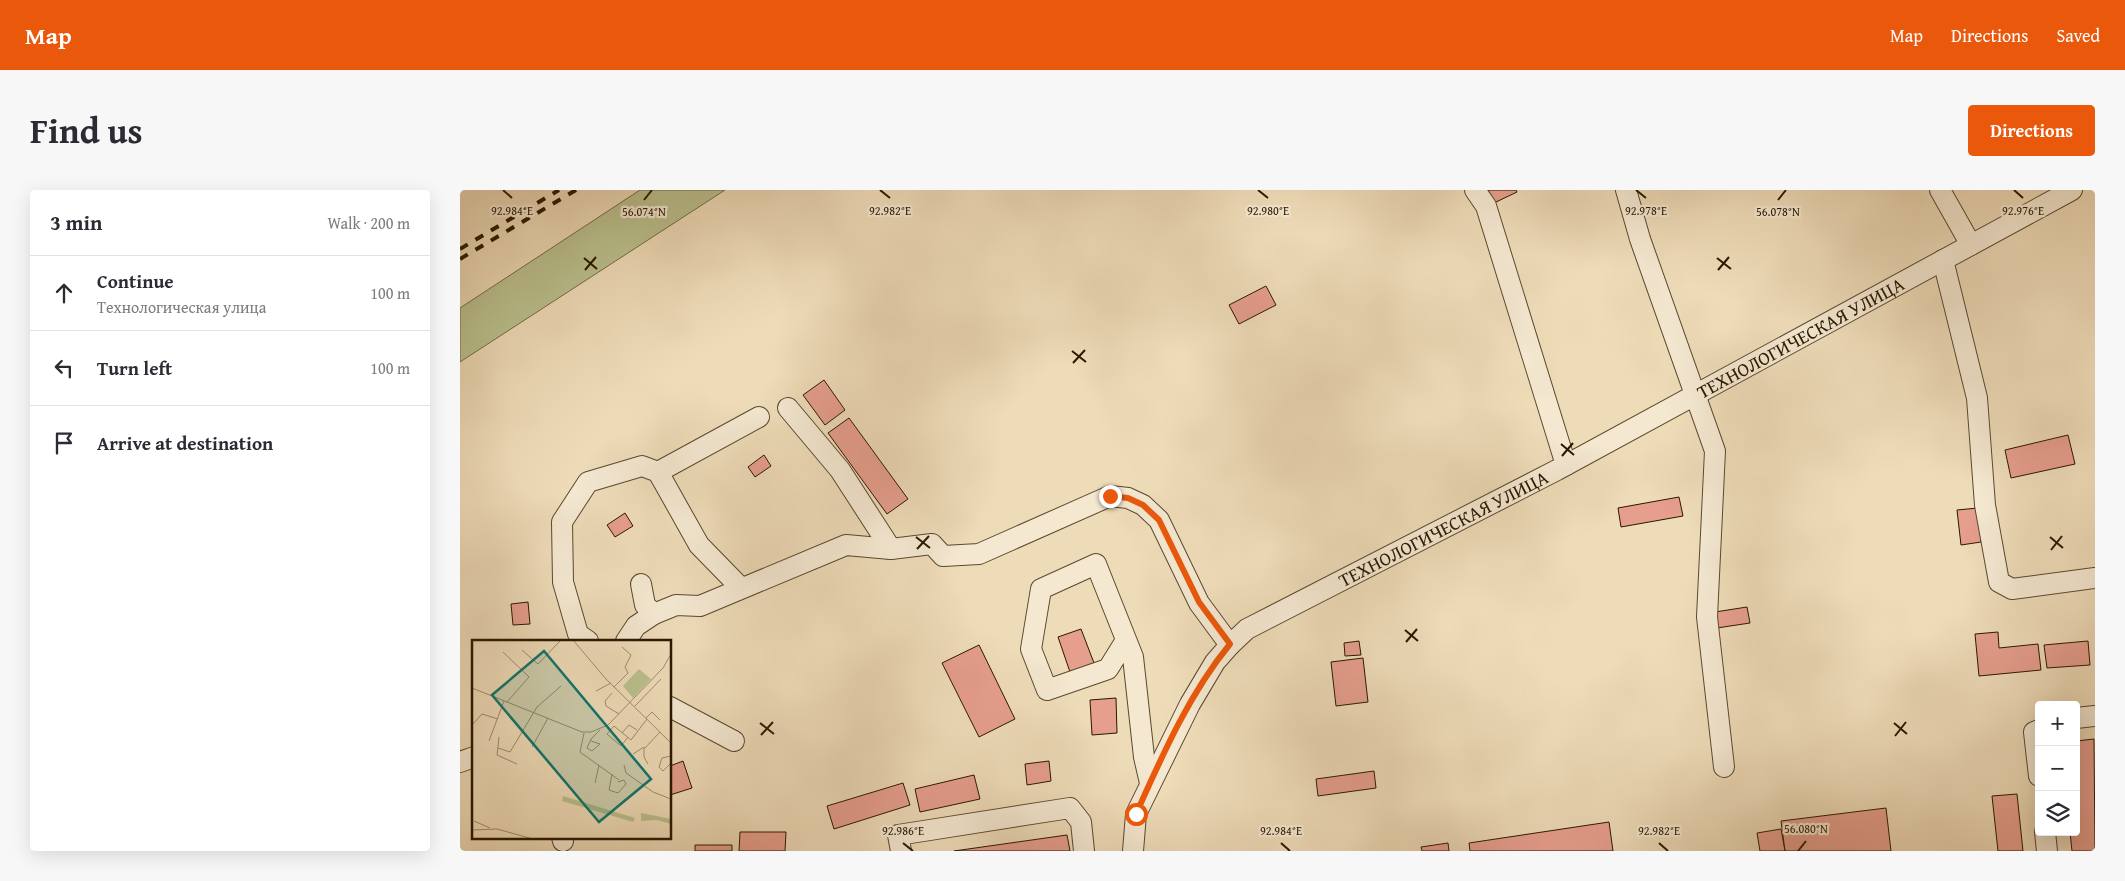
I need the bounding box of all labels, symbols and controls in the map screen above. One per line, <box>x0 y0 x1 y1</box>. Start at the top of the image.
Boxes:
text: Map <box>25 18 72 53</box>
text: Map <box>1890 22 1923 49</box>
text: Directions <box>1951 22 2028 49</box>
text: Saved <box>2056 22 2100 49</box>
text: Find us <box>30 105 143 156</box>
button: Directions <box>1968 105 2095 156</box>
text: 92.984°E <box>491 202 533 219</box>
text: 92.982°E <box>869 202 911 219</box>
text: 92.980°E <box>1247 202 1289 219</box>
text: 92.978°E <box>1625 202 1667 219</box>
text: 92.976°E <box>2002 202 2044 219</box>
text: 56.074°N <box>622 203 666 220</box>
text: 56.078°N <box>1756 203 1800 220</box>
text: 3 min <box>50 207 102 238</box>
text: Walk · 200 m <box>327 211 410 235</box>
text: Continue <box>97 267 174 295</box>
street label: ТЕХНОЛОГИЧЕСКАЯ УЛИЦА <box>1692 270 1910 405</box>
icon: ahead <box>50 279 78 307</box>
text: 100 m <box>370 281 410 305</box>
text: Технологическая улица <box>97 295 266 319</box>
icon: left <box>50 354 78 382</box>
text: Turn left <box>97 354 172 382</box>
text: 100 m <box>370 356 410 380</box>
icon: arrive <box>50 429 78 457</box>
text: Arrive at destination <box>97 429 273 457</box>
street label: ТЕХНОЛОГИЧЕСКАЯ УЛИЦА <box>1333 463 1553 594</box>
route end <box>1099 485 1122 508</box>
inset map <box>472 640 671 838</box>
map controls <box>2035 701 2080 836</box>
button: + <box>2035 701 2080 746</box>
button: − <box>2035 746 2080 791</box>
button: layers <box>2035 791 2080 836</box>
route start <box>1125 803 1148 826</box>
text: 56.080°N <box>1784 820 1828 837</box>
text: 92.986°E <box>882 822 924 839</box>
text: 92.984°E <box>1260 822 1302 839</box>
text: 92.982°E <box>1638 822 1680 839</box>

